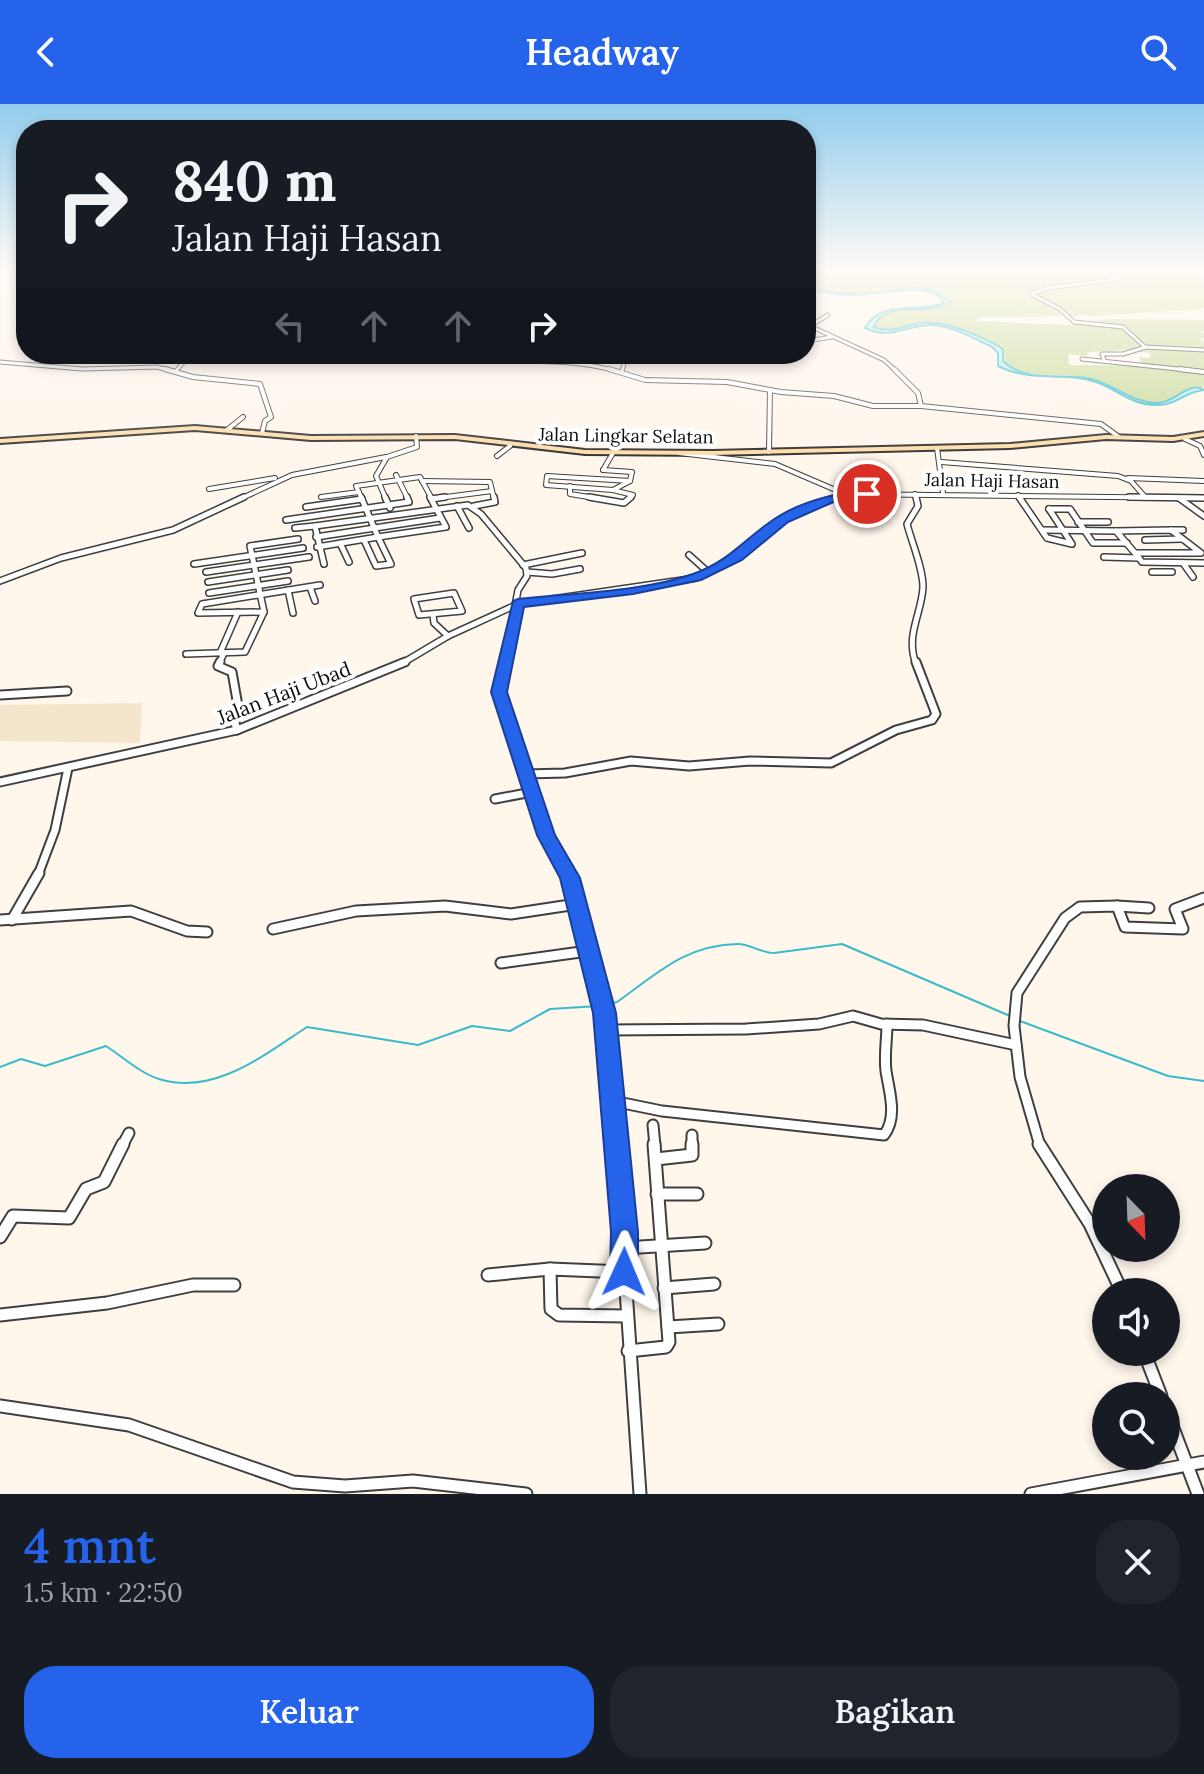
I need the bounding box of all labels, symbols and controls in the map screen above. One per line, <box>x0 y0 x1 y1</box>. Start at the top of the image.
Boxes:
text: Headway <box>525 29 679 75</box>
icon: back <box>24 30 68 74</box>
icon: search <box>1136 30 1180 74</box>
text: 840 m <box>172 145 337 216</box>
icon: right <box>40 152 144 256</box>
text: Jalan Haji Hasan <box>172 215 442 261</box>
icon: left <box>268 304 312 348</box>
icon: ahead <box>352 304 396 348</box>
icon: ahead <box>436 304 480 348</box>
icon: right <box>520 304 564 348</box>
street label: Jalan Lingkar Selatan <box>537 422 714 449</box>
pin <box>833 460 901 528</box>
street label: Jalan Haji Hasan <box>923 468 1060 493</box>
icon: arrive <box>845 472 889 516</box>
street label: Jalan Haji Ubad <box>212 656 354 730</box>
north arrow <box>1092 1174 1180 1262</box>
map controls <box>1092 1174 1180 1470</box>
position arrow <box>582 1230 666 1314</box>
button: sound <box>1092 1278 1180 1366</box>
button: search <box>1092 1382 1180 1470</box>
text: 4 mnt <box>24 1515 156 1576</box>
button: close <box>1096 1520 1180 1604</box>
text: 1.5 km · 22:50 <box>24 1576 183 1609</box>
button: Keluar <box>24 1666 594 1758</box>
button: Bagikan <box>610 1666 1180 1758</box>

